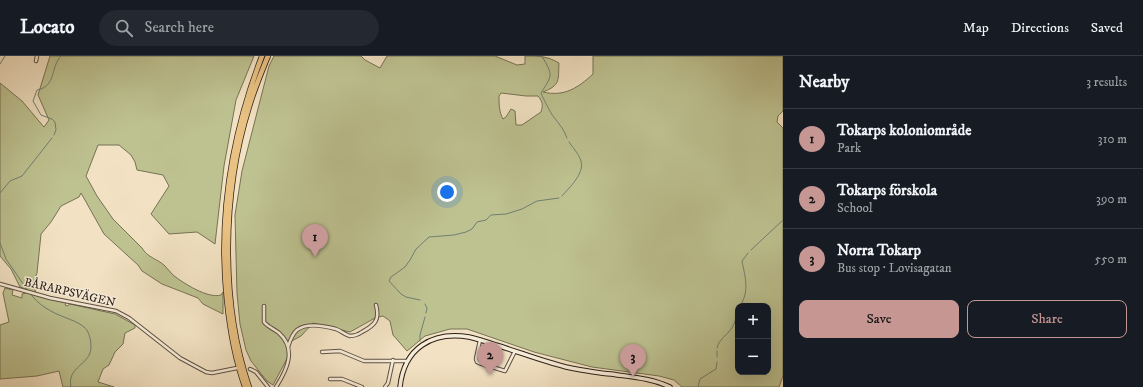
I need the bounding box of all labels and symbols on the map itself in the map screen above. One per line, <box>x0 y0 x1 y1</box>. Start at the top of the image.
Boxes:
your location <box>437 182 457 202</box>
pin: 1 <box>302 224 328 257</box>
street label: BÅRARPSVÄGEN <box>23 275 117 310</box>
pin: 2 <box>477 342 503 375</box>
pin: 3 <box>620 344 646 377</box>

